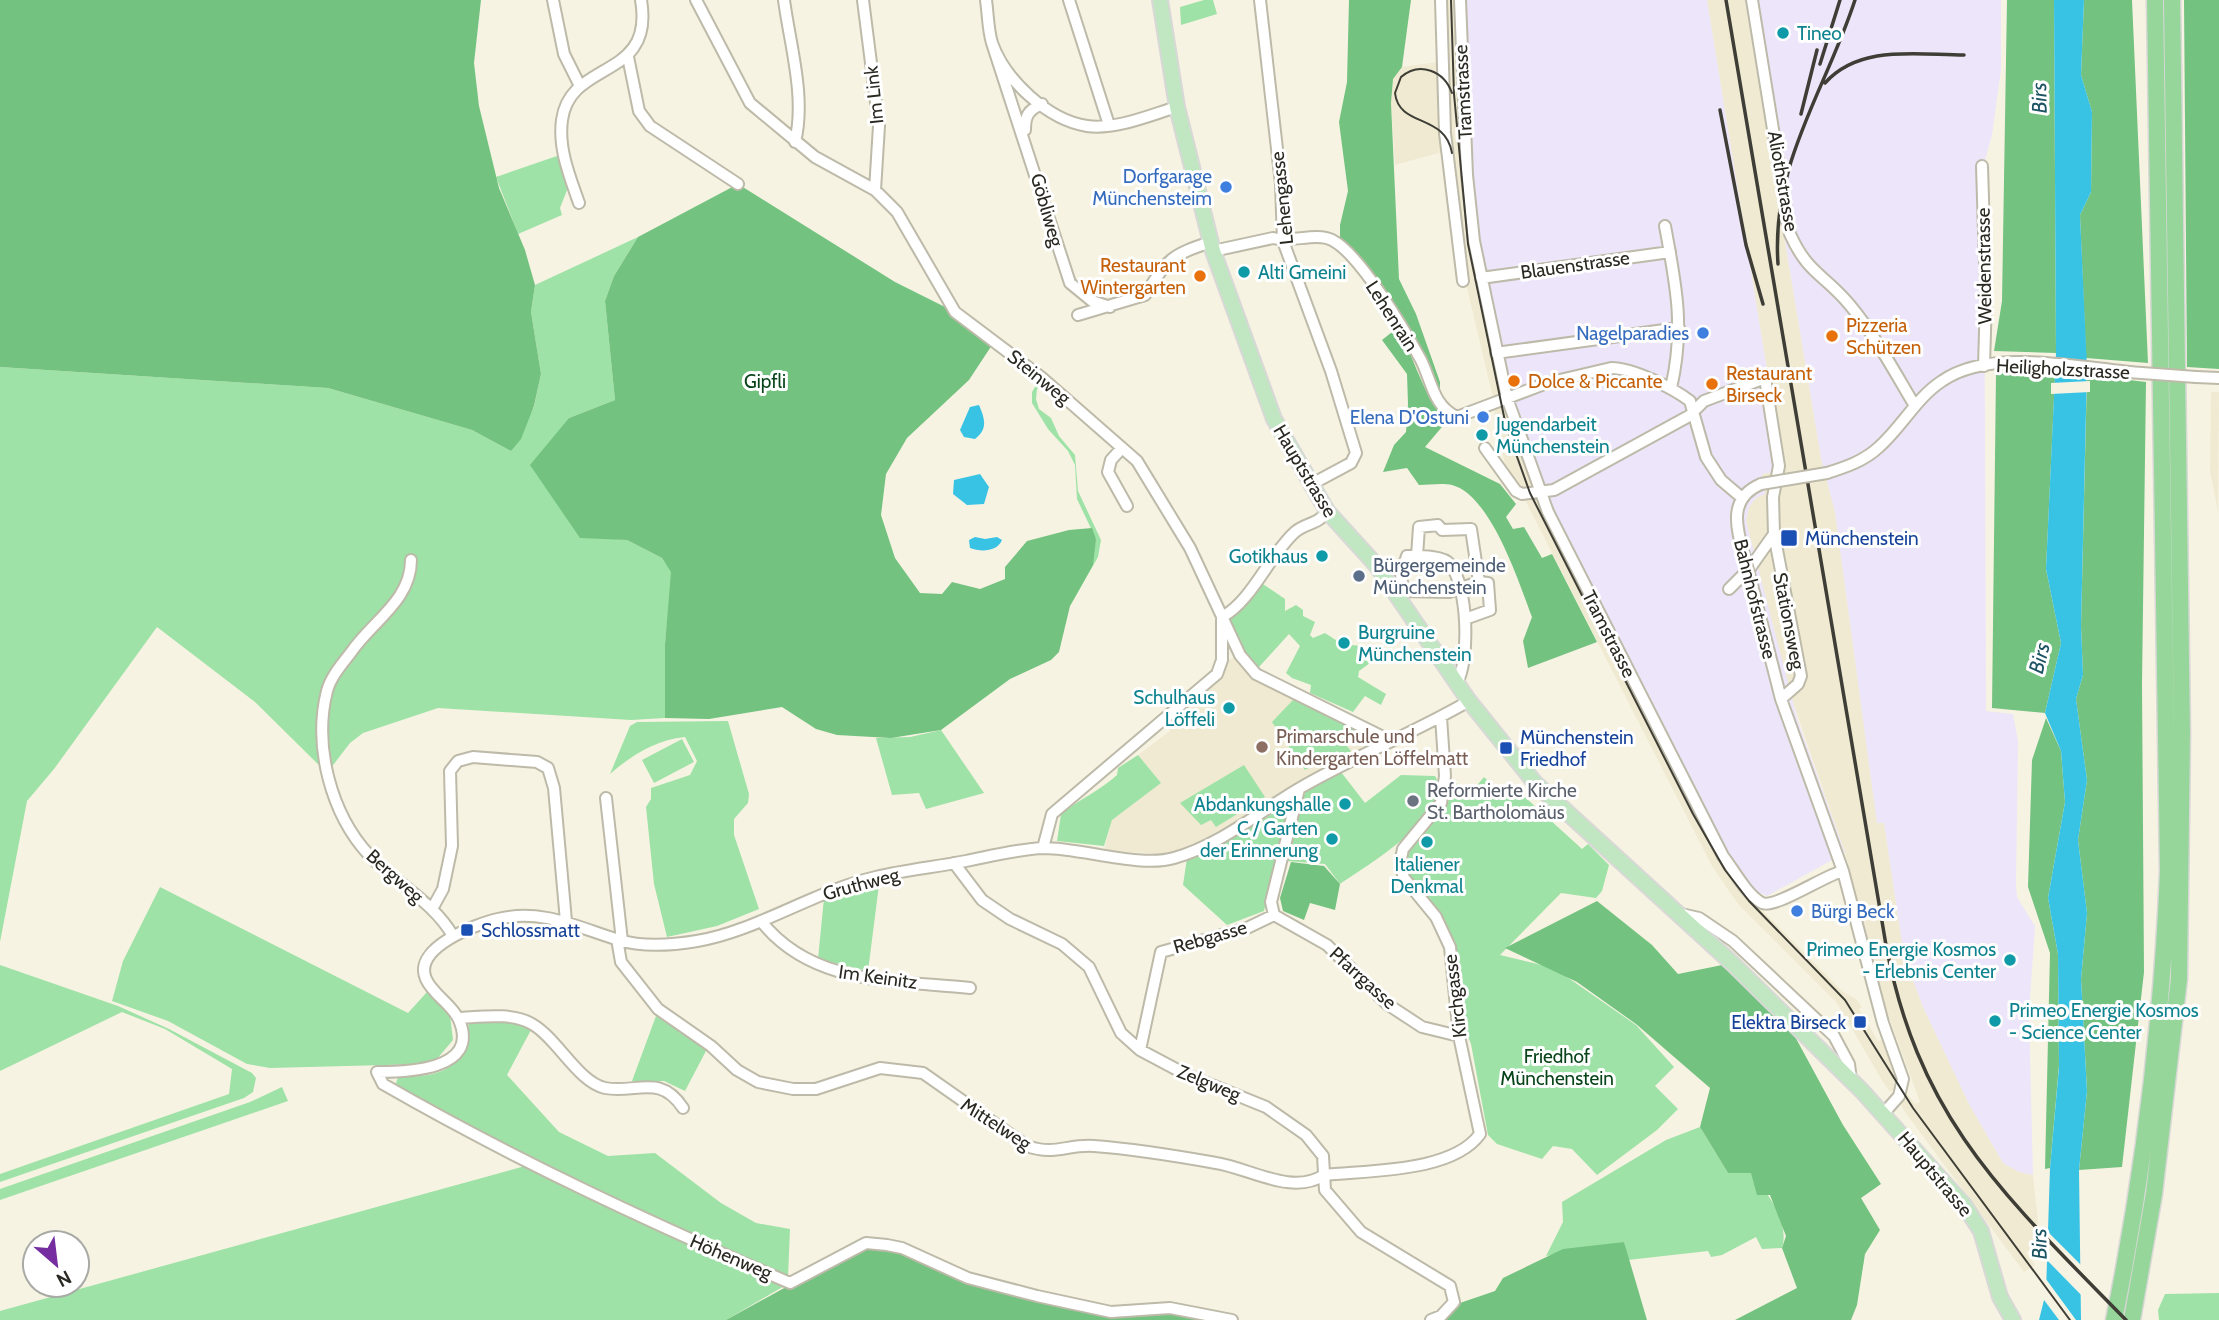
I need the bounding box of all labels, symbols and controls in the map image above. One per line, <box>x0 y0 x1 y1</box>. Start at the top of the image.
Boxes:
place label: Tineo <box>1797 22 1842 45</box>
marker: Tineo <box>1775 25 1791 41</box>
street label: Tramstrasse <box>1449 44 1477 140</box>
street label: Im Link <box>859 64 888 125</box>
water label: Birs <box>2026 82 2052 114</box>
street label: Aliothstrasse <box>1763 129 1803 233</box>
street label: Lehengasse <box>1266 150 1298 246</box>
place label: Dorfgarage Münchensteim <box>1092 165 1212 210</box>
street label: Göbliweg <box>1026 171 1069 250</box>
marker: Dorfgarage Münchensteim <box>1218 179 1234 195</box>
street label: Weidenstrasse <box>1971 207 1997 324</box>
street label: Blauenstrasse <box>1519 246 1631 284</box>
place label: Restaurant Wintergarten <box>1080 254 1187 299</box>
place label: Alti Gmeini <box>1258 261 1346 284</box>
marker: Alti Gmeini <box>1236 264 1252 280</box>
marker: Restaurant Wintergarten <box>1192 268 1208 284</box>
street label: Lehenrain <box>1361 276 1423 356</box>
place label: Pizzeria Schützen <box>1846 314 1921 359</box>
place label: Nagelparadies <box>1576 322 1689 345</box>
marker: Nagelparadies <box>1695 325 1711 341</box>
marker: Pizzeria Schützen <box>1824 328 1840 344</box>
street label: Steinweg <box>1003 345 1075 410</box>
street label: Heiligholzstrasse <box>1996 354 2131 384</box>
place label: Restaurant Birseck <box>1726 362 1813 407</box>
park label: Gipfli <box>744 370 786 393</box>
place label: Dolce & Piccante <box>1528 370 1663 393</box>
marker: Dolce & Piccante <box>1506 373 1522 389</box>
marker: Restaurant Birseck <box>1704 376 1720 392</box>
place label: Elena D'Ostuni <box>1350 406 1469 429</box>
marker: Elena D'Ostuni <box>1475 409 1491 425</box>
place label: Jugendarbeit Münchenstein <box>1495 413 1610 458</box>
street label: Hauptstrasse <box>1268 421 1342 522</box>
marker: Jugendarbeit Münchenstein <box>1474 427 1490 443</box>
place label: Münchenstein <box>1805 527 1919 550</box>
marker: Münchenstein <box>1779 528 1799 548</box>
street label: Bahnhofstrasse <box>1729 537 1781 662</box>
place label: Gotikhaus <box>1229 545 1308 568</box>
marker: Gotikhaus <box>1314 548 1330 564</box>
place label: Bürgergemeinde Münchenstein <box>1373 554 1506 599</box>
marker: Bürgergemeinde Münchenstein <box>1351 568 1367 584</box>
street label: Stationsweg <box>1768 571 1810 672</box>
street label: Tramstrasse <box>1577 587 1641 682</box>
place label: Burgruine Münchenstein <box>1358 621 1472 666</box>
marker: Burgruine Münchenstein <box>1336 635 1352 651</box>
water label: Birs <box>2023 640 2055 676</box>
place label: Schulhaus Löffeli <box>1133 686 1215 731</box>
marker: Schulhaus Löffeli <box>1221 700 1237 716</box>
place label: Primarschule und Kindergarten Löffelmatt <box>1276 725 1469 770</box>
place label: Münchenstein Friedhof <box>1520 726 1634 771</box>
marker: Primarschule und Kindergarten Löffelmatt <box>1254 739 1270 755</box>
marker: Münchenstein Friedhof <box>1498 740 1514 756</box>
place label: Reformierte Kirche St. Bartholomäus <box>1427 779 1577 824</box>
place label: Abdankungshalle <box>1194 793 1331 816</box>
marker: Reformierte Kirche St. Bartholomäus <box>1405 793 1421 809</box>
marker: Abdankungshalle <box>1337 796 1353 812</box>
place label: C / Garten der Erinnerung <box>1200 817 1319 862</box>
marker: C / Garten der Erinnerung <box>1324 831 1340 847</box>
marker: Italiener Denkmal <box>1419 834 1435 850</box>
street label: Bergweg <box>362 844 429 908</box>
place label: Italiener Denkmal <box>1391 853 1464 898</box>
street label: Gruthweg <box>820 863 902 905</box>
place label: Bürgi Beck <box>1811 900 1895 923</box>
marker: Bürgi Beck <box>1789 903 1805 919</box>
street label: Rebgasse <box>1171 915 1250 958</box>
place label: Schlossmatt <box>481 919 581 942</box>
marker: Schlossmatt <box>459 922 475 938</box>
place label: Primeo Energie Kosmos - Erlebnis Center <box>1806 938 1996 983</box>
street label: Pfarrgasse <box>1325 942 1401 1014</box>
marker: Primeo Energie Kosmos - Erlebnis Center <box>2002 952 2018 968</box>
street label: Kirchgasse <box>1438 953 1472 1039</box>
street label: Im Keinitz <box>837 960 919 994</box>
place label: Primeo Energie Kosmos - Science Center <box>2009 999 2199 1044</box>
place label: Elektra Birseck <box>1731 1011 1846 1034</box>
marker: Primeo Energie Kosmos - Science Center <box>1987 1013 2003 1029</box>
marker: Elektra Birseck <box>1852 1014 1868 1030</box>
park label: Friedhof Münchenstein <box>1500 1045 1614 1090</box>
street label: Zelgweg <box>1174 1060 1245 1106</box>
street label: Mittelweg <box>957 1093 1036 1155</box>
street label: Hauptstrasse <box>1893 1127 1977 1221</box>
water label: Birs <box>2026 1228 2052 1260</box>
north arrow <box>21 1229 91 1299</box>
street label: Höhenweg <box>686 1229 776 1285</box>
text: N <box>52 1265 75 1292</box>

